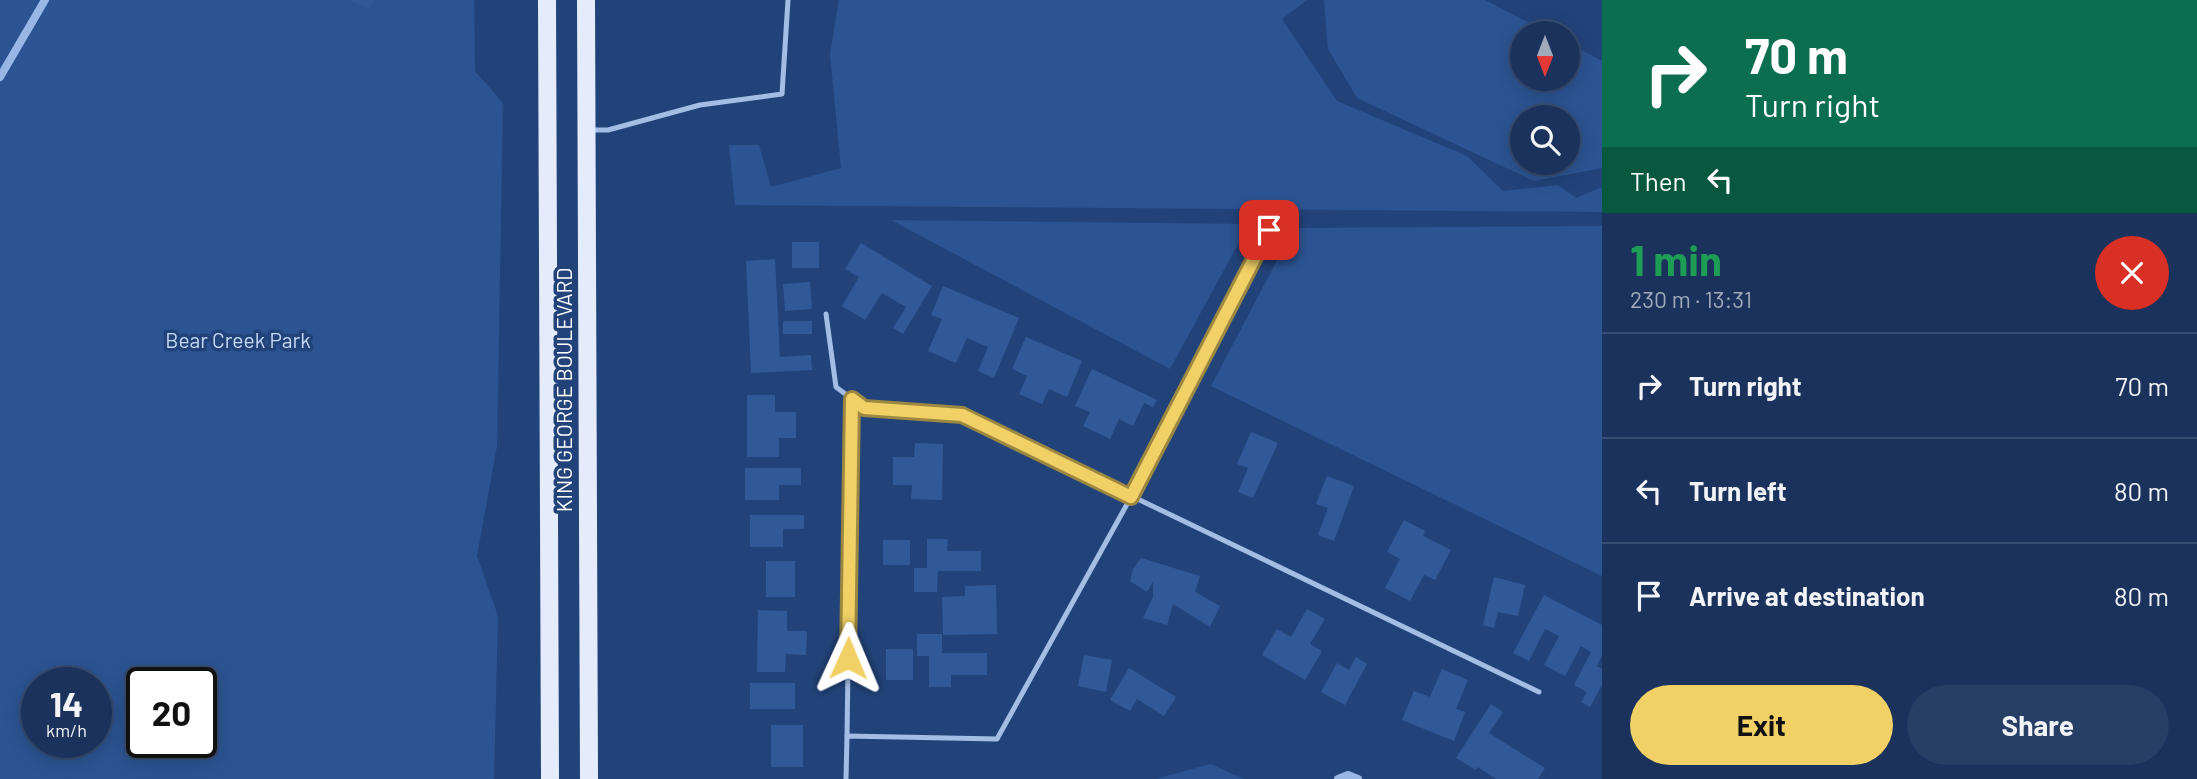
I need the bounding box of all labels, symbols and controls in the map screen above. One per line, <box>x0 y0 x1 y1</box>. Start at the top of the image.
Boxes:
north arrow <box>1510 21 1580 91</box>
map controls <box>1510 21 1580 175</box>
text: 70 m <box>1745 25 1848 84</box>
icon: right <box>1630 28 1721 119</box>
text: Turn right <box>1745 85 1880 123</box>
button: search <box>1510 105 1580 175</box>
icon: left <box>1701 161 1739 199</box>
text: Then <box>1630 165 1687 196</box>
pin <box>1239 200 1299 260</box>
icon: arrive <box>1250 211 1288 249</box>
text: 1 min <box>1630 234 1722 284</box>
button: close <box>2095 236 2169 310</box>
street label: KING GEORGE BOULEVARD <box>551 268 576 512</box>
text: 230 m · 13:31 <box>1630 285 1752 313</box>
park label: Bear Creek Park <box>165 327 311 352</box>
icon: right <box>1630 367 1668 405</box>
text: Turn right <box>1689 370 1802 401</box>
text: 70 m <box>2115 370 2169 401</box>
icon: left <box>1630 472 1668 510</box>
text: Turn left <box>1689 475 1787 506</box>
text: 80 m <box>2114 475 2169 506</box>
icon: arrive <box>1630 577 1668 615</box>
text: Arrive at destination <box>1689 580 1925 611</box>
text: 80 m <box>2114 580 2169 611</box>
position arrow <box>811 621 885 695</box>
speed limit sign: 20 <box>126 667 217 758</box>
text: 14 <box>50 682 83 724</box>
button: Exit <box>1630 685 1893 765</box>
button: Share <box>1907 685 2169 765</box>
text: km/h <box>46 719 87 741</box>

